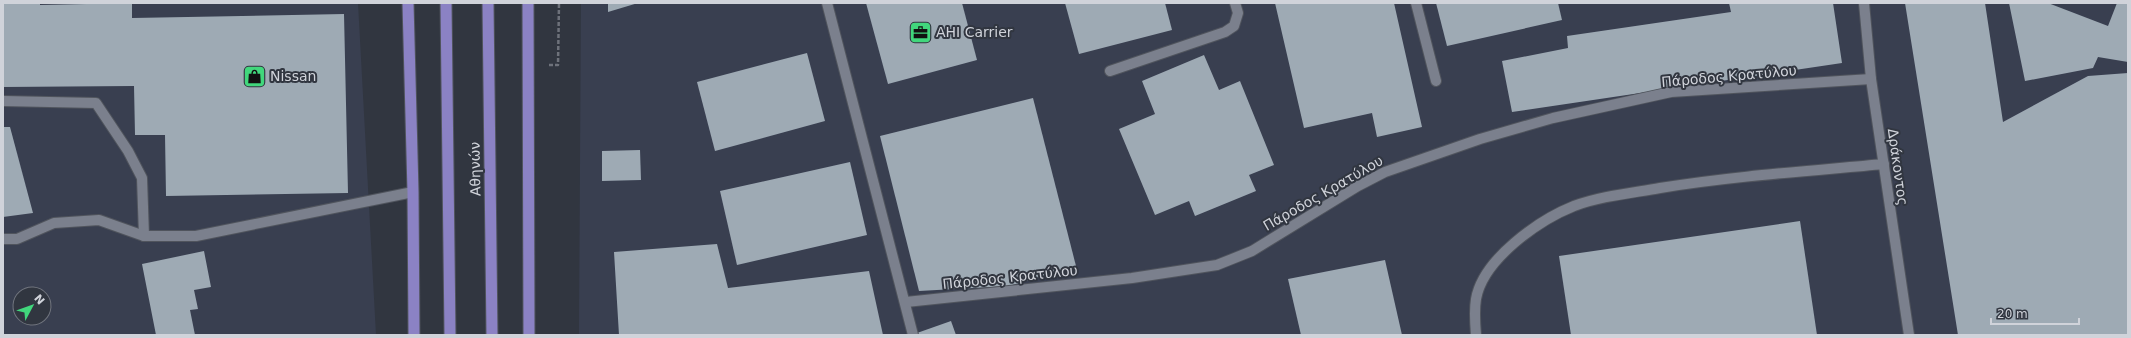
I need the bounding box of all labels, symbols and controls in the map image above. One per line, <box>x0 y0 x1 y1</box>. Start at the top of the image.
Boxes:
office icon: AHI Carrier <box>908 19 934 45</box>
place label: AHI Carrier <box>936 24 1013 40</box>
street label: Πάροδος Κρατύλου <box>1661 62 1797 90</box>
shop icon: Nissan <box>242 63 268 89</box>
place label: Nissan <box>270 68 316 84</box>
street label: Δράκοντος <box>1885 127 1911 207</box>
street label: Αθηνών <box>467 142 483 196</box>
street label: Πάροδος Κρατύλου <box>1260 152 1386 234</box>
street label: Πάροδος Κρατύλου <box>942 262 1078 292</box>
north arrow <box>12 286 52 326</box>
text: N <box>31 292 47 308</box>
scale bar <box>1991 300 2079 326</box>
text: 20 m <box>1997 307 2028 321</box>

